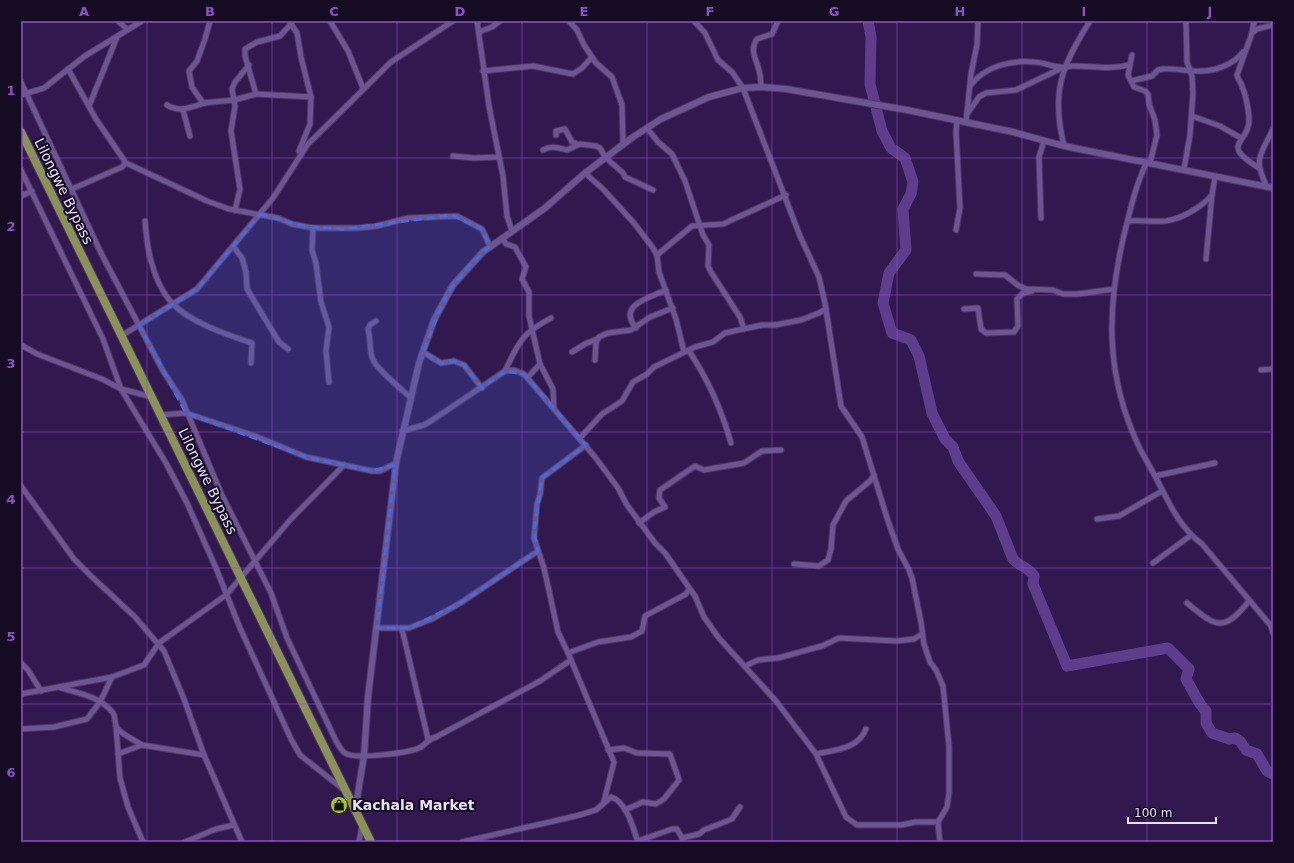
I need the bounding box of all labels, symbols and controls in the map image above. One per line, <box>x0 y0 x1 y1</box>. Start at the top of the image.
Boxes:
text: A <box>79 4 89 19</box>
text: B <box>205 4 215 19</box>
text: C <box>329 4 339 19</box>
text: D <box>455 4 466 19</box>
text: E <box>580 4 588 19</box>
text: F <box>706 4 714 19</box>
text: G <box>829 4 839 19</box>
text: H <box>955 4 965 19</box>
text: I <box>1082 4 1086 19</box>
text: J <box>1207 4 1212 19</box>
text: 1 <box>6 83 16 98</box>
street label: Lilongwe Bypass <box>31 135 97 247</box>
text: 2 <box>6 219 16 234</box>
text: 3 <box>6 356 16 371</box>
street label: Lilongwe Bypass <box>175 425 241 537</box>
text: 4 <box>6 492 16 507</box>
text: 5 <box>6 629 16 644</box>
text: 6 <box>6 765 16 780</box>
shop icon: Kachala Market <box>329 795 349 815</box>
place label: Kachala Market <box>352 797 475 813</box>
scale bar <box>1128 799 1216 825</box>
text: 100 m <box>1134 806 1172 820</box>

